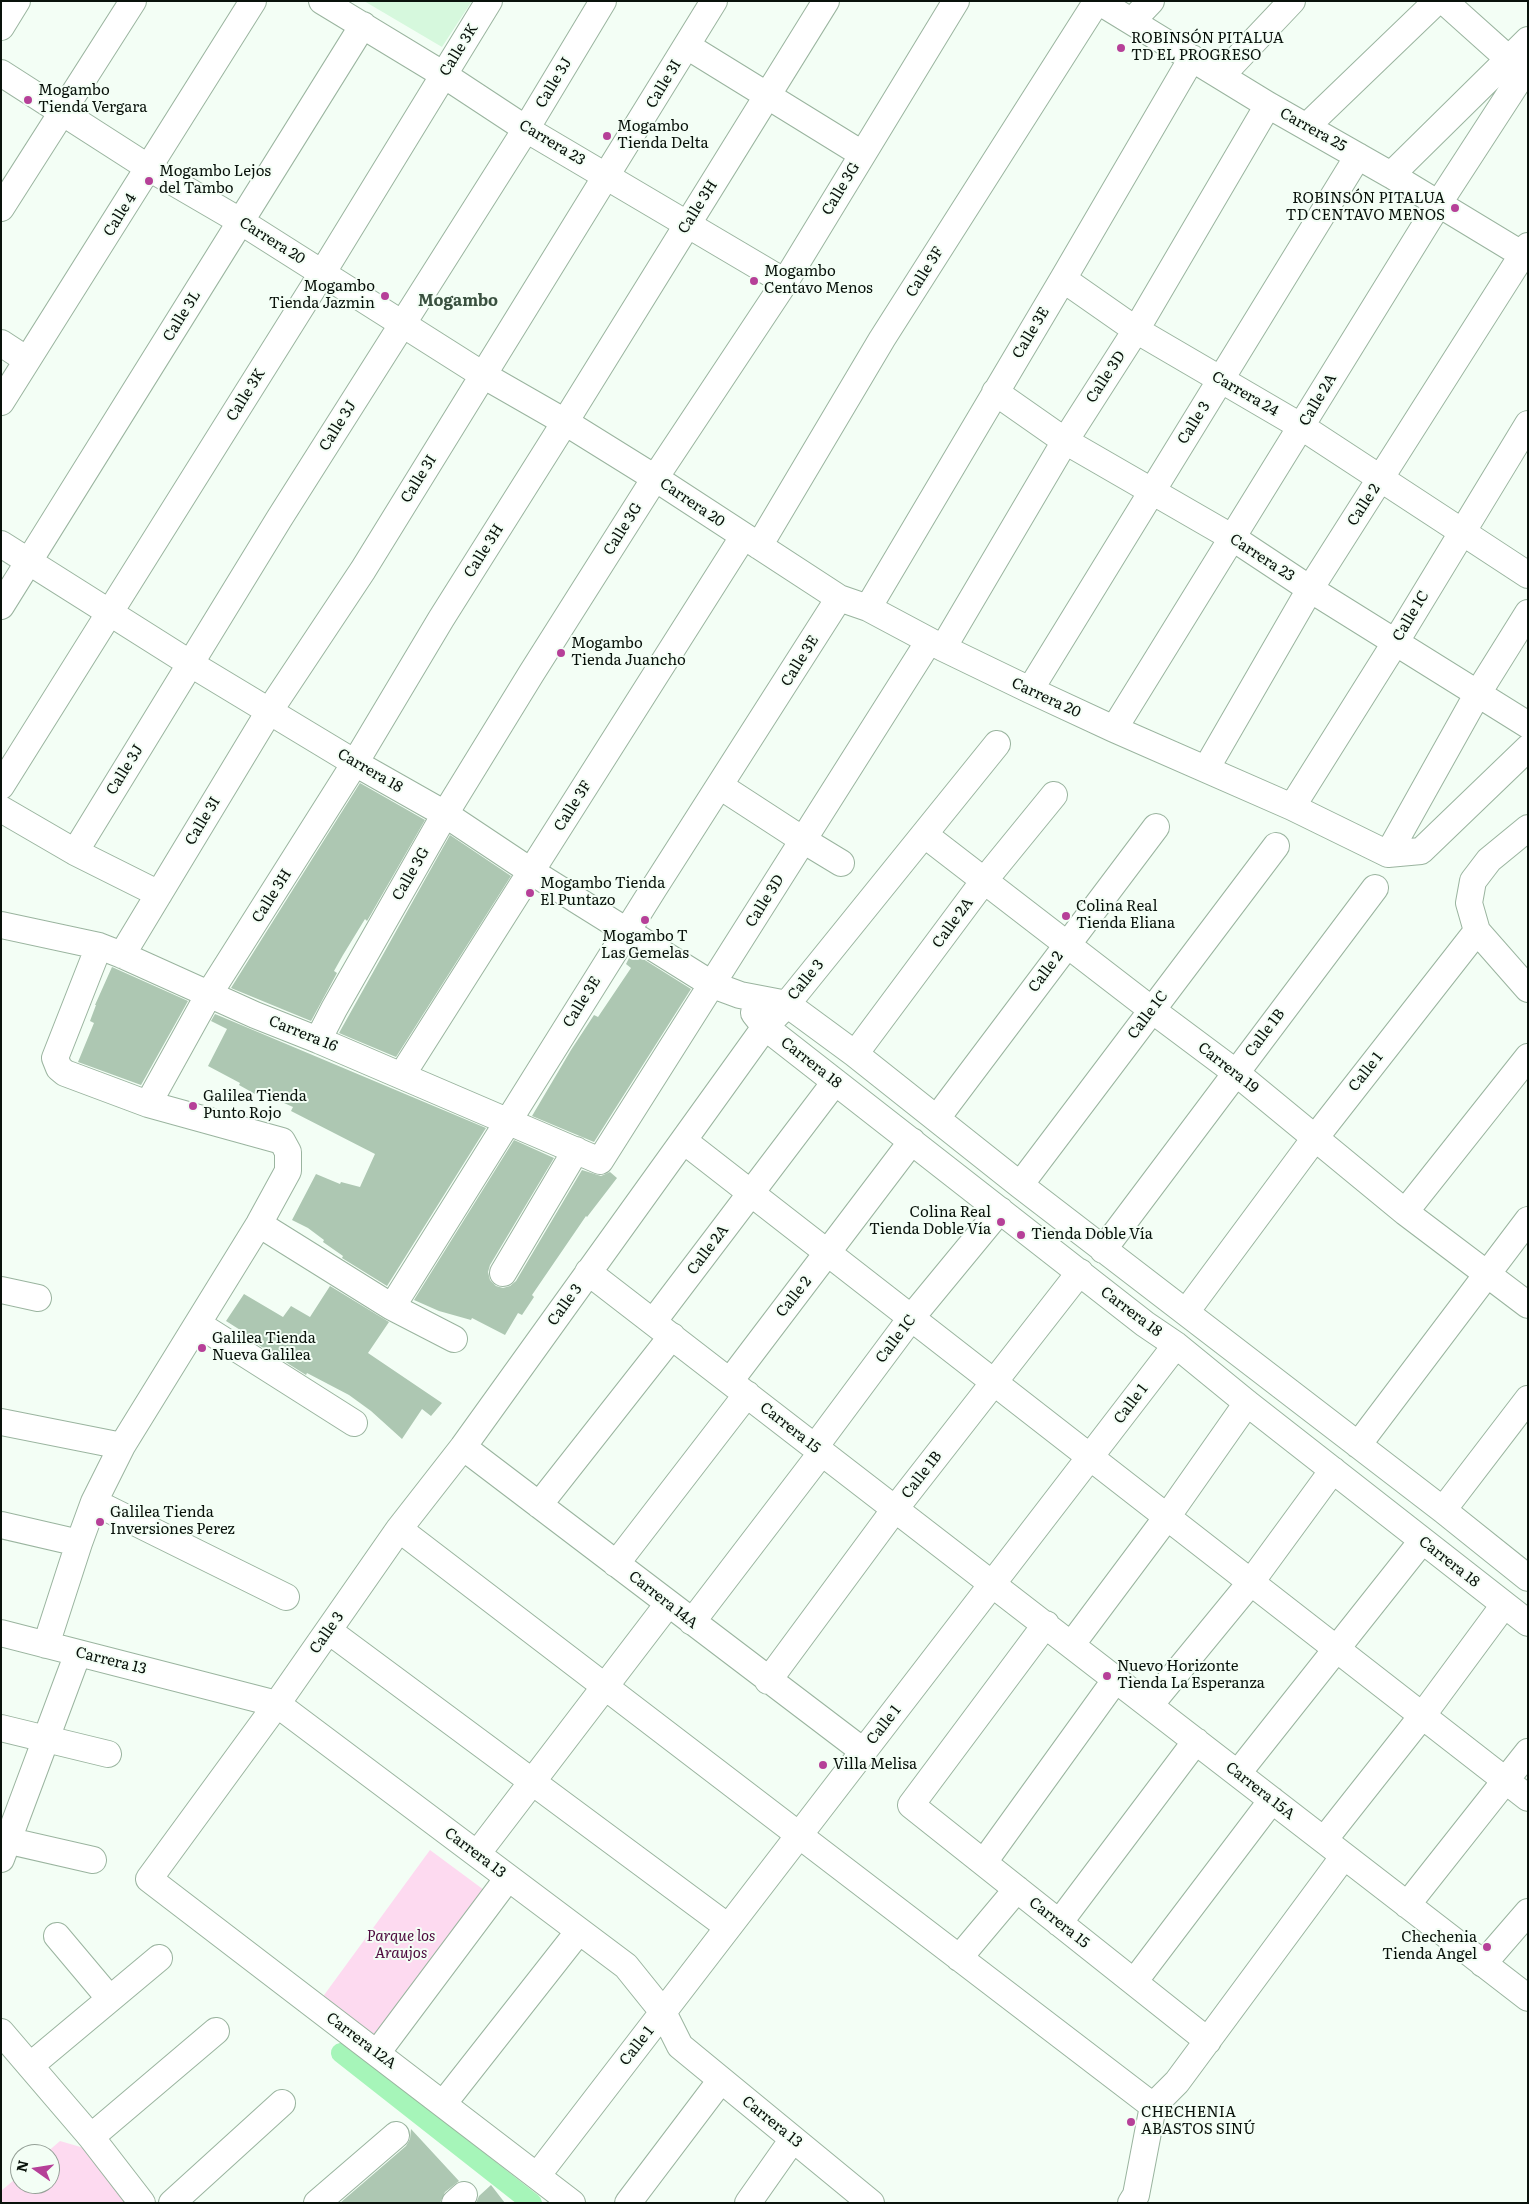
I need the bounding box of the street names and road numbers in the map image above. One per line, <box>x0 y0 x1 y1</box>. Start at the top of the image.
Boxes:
street label: Calle 3K <box>436 20 482 80</box>
street label: Calle 3J <box>532 55 576 111</box>
street label: Calle 3I <box>643 56 685 112</box>
street label: Carrera 25 <box>1277 104 1349 156</box>
street label: Carrera 23 <box>516 116 588 170</box>
street label: Calle 3G <box>818 159 864 219</box>
street label: Calle 3H <box>675 177 721 237</box>
street label: Calle 4 <box>100 190 140 240</box>
street label: Carrera 20 <box>236 214 308 268</box>
street label: Calle 3F <box>902 243 948 301</box>
street label: Calle 3L <box>159 287 205 345</box>
street label: Calle 3E <box>1009 304 1053 362</box>
street label: Calle 3D <box>1082 347 1130 407</box>
street label: Calle 3K <box>223 365 269 425</box>
street label: Carrera 24 <box>1208 368 1282 420</box>
street label: Calle 2A <box>1295 371 1341 429</box>
street label: Calle 3J <box>316 398 360 454</box>
street label: Calle 3 <box>1174 398 1214 448</box>
street label: Calle 3I <box>397 452 441 506</box>
street label: Carrera 20 <box>656 475 728 531</box>
street label: Calle 2 <box>1344 481 1384 529</box>
street label: Calle 3G <box>600 499 646 559</box>
street label: Calle 3H <box>461 521 507 581</box>
street label: Carrera 23 <box>1226 530 1298 586</box>
street label: Calle 1C <box>1389 587 1433 645</box>
street label: Calle 3E <box>777 632 823 690</box>
street label: Carrera 20 <box>1008 674 1084 722</box>
street label: Calle 3J <box>103 742 147 798</box>
street label: Carrera 18 <box>334 745 406 797</box>
street label: Calle 3F <box>550 777 596 835</box>
street label: Calle 3I <box>182 793 224 849</box>
street label: Calle 3G <box>389 844 433 904</box>
street label: Calle 3H <box>249 866 295 926</box>
street label: Calle 3D <box>742 871 788 931</box>
street label: Calle 2A <box>929 894 977 952</box>
street label: Calle 2 <box>1025 948 1067 996</box>
street label: Calle 3 <box>784 956 828 1004</box>
street label: Calle 3E <box>559 973 605 1031</box>
street label: Calle 1C <box>1124 987 1172 1043</box>
street label: Calle 1B <box>1241 1006 1289 1060</box>
street label: Carrera 16 <box>266 1012 340 1056</box>
street label: Carrera 18 <box>777 1034 845 1092</box>
street label: Carrera 19 <box>1194 1039 1262 1097</box>
street label: Calle 1 <box>1345 1049 1387 1095</box>
street label: Calle 2A <box>683 1222 733 1278</box>
street label: Calle 2 <box>773 1273 815 1321</box>
street label: Calle 3 <box>544 1281 586 1329</box>
street label: Carrera 18 <box>1097 1283 1165 1341</box>
street label: Calle 1C <box>872 1311 920 1367</box>
street label: Calle 1 <box>1110 1381 1152 1427</box>
street label: Carrera 15 <box>756 1399 824 1457</box>
street label: Calle 1B <box>898 1448 946 1502</box>
street label: Carrera 18 <box>1415 1533 1483 1591</box>
street label: Carrera 14A <box>625 1567 701 1633</box>
street label: Calle 3 <box>306 1608 348 1658</box>
street label: Carrera 13 <box>74 1644 148 1678</box>
street label: Calle 1 <box>863 1702 905 1748</box>
street label: Carrera 15A <box>1222 1758 1298 1824</box>
street label: Carrera 13 <box>441 1824 509 1882</box>
street label: Carrera 15 <box>1025 1894 1093 1952</box>
street label: Carrera 12A <box>322 2009 400 2073</box>
street label: Calle 1 <box>616 2023 658 2069</box>
street label: Carrera 13 <box>738 2092 806 2152</box>

